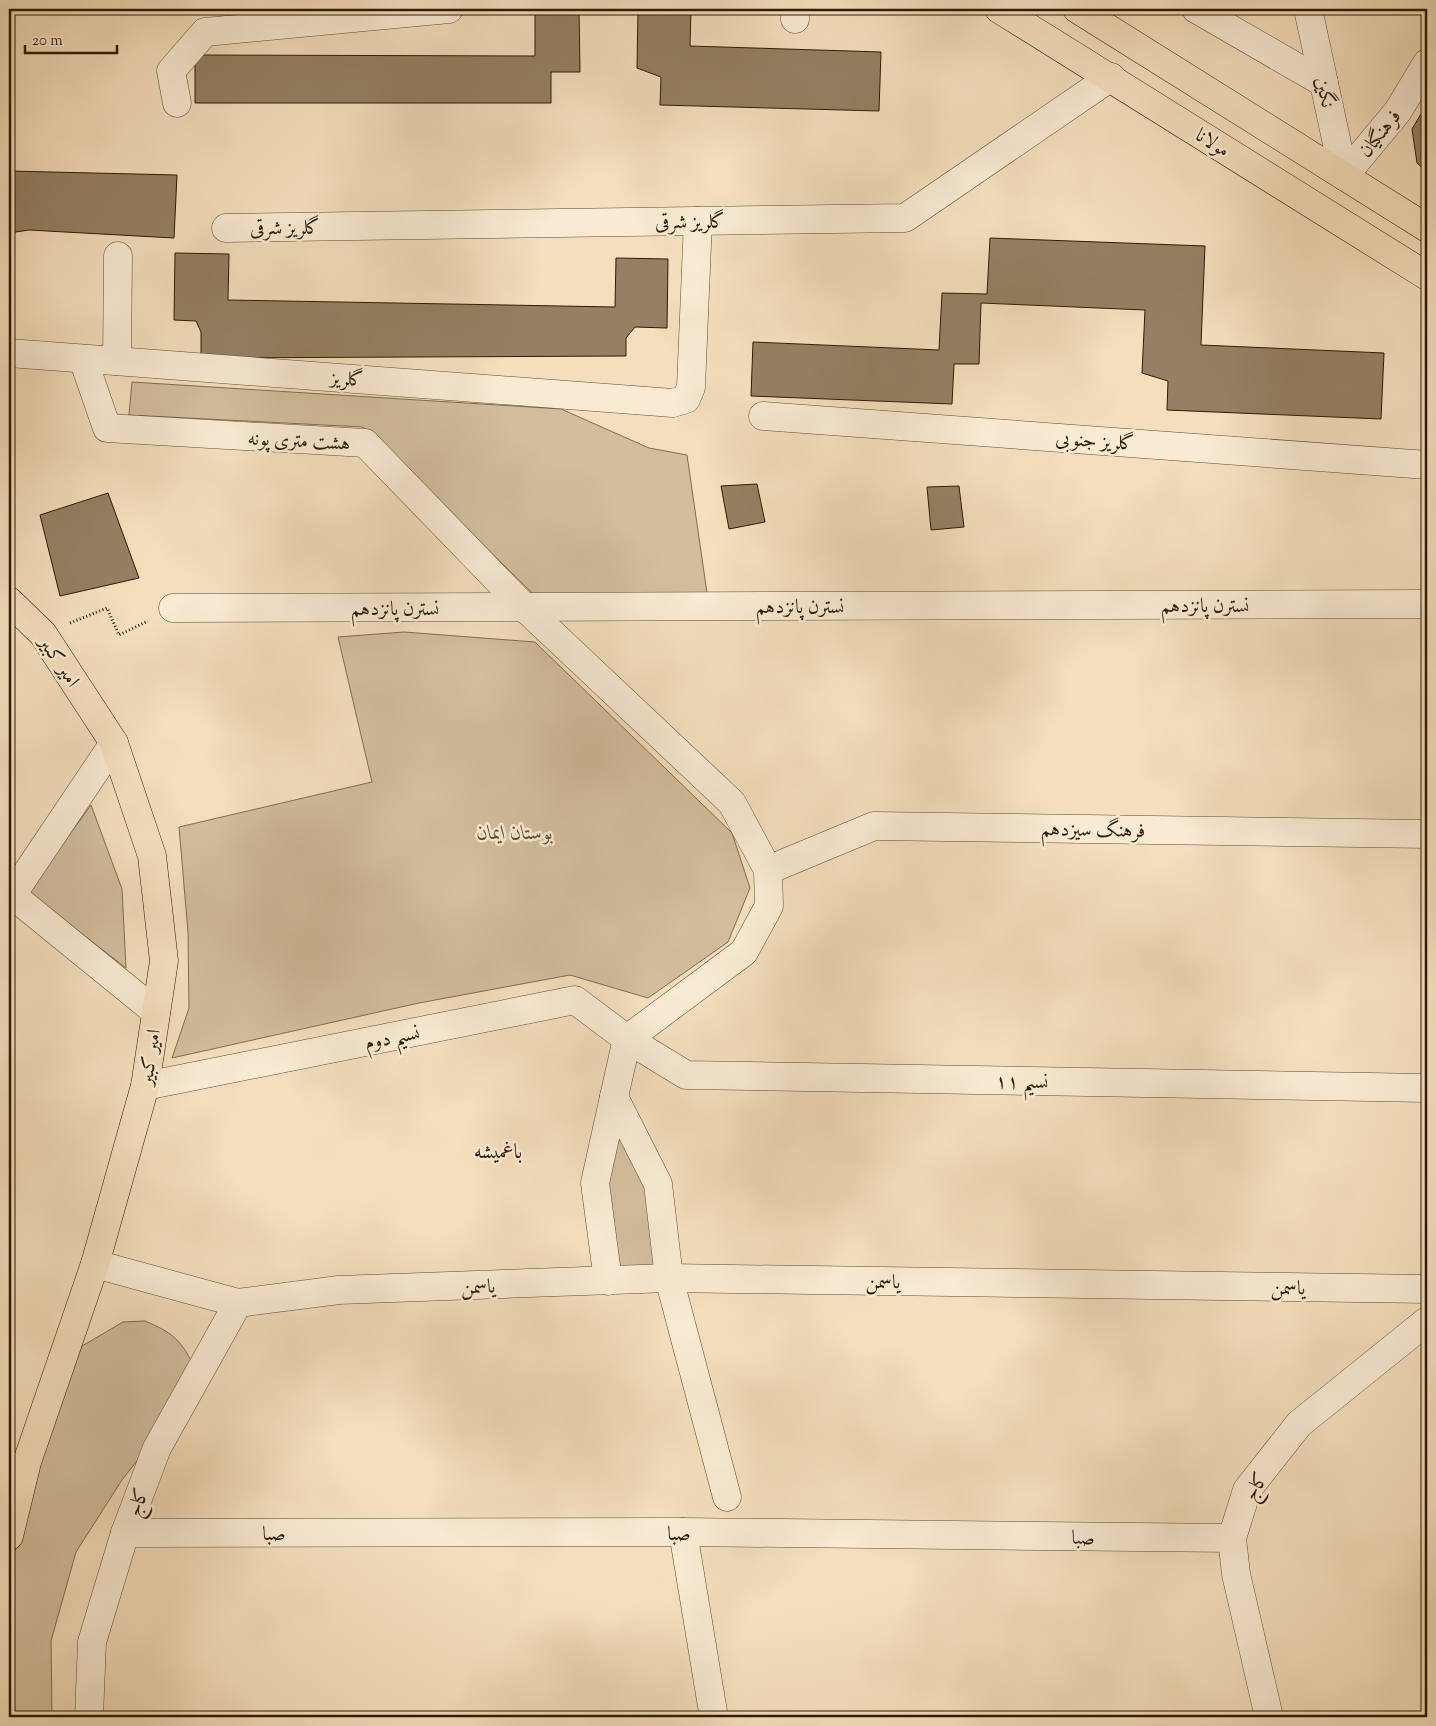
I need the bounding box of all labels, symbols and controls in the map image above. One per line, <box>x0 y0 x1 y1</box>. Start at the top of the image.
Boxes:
scale bar <box>25 22 118 54</box>
text: 20 m <box>32 31 63 52</box>
street label: نگین <box>1306 74 1342 111</box>
street label: فرهنگیان <box>1353 104 1409 165</box>
street label: مولانا <box>1189 122 1235 166</box>
street label: گلریز شرقی <box>655 208 725 239</box>
street label: گلریز شرقی <box>250 214 320 245</box>
street label: گلریز <box>327 365 365 396</box>
street label: هشت متری پونه <box>247 425 351 460</box>
street label: گلریز جنوبی <box>1054 425 1135 460</box>
street label: نسترن پانزدهم <box>1161 593 1249 624</box>
street label: نسترن پانزدهم <box>756 594 844 625</box>
street label: نسترن پانزدهم <box>351 596 439 627</box>
street label: امیر کبیر <box>29 629 86 694</box>
street label: فرهنگ سیزدهم <box>1040 815 1145 849</box>
park label: بوستان ایمان <box>477 820 553 849</box>
street label: نسیم دوم <box>362 1020 423 1062</box>
street label: امیر کبیر <box>132 1027 170 1089</box>
street label: نسیم ۱۱ <box>995 1069 1049 1101</box>
district label: باغمیشه <box>474 1138 522 1168</box>
street label: یاسمن <box>865 1269 902 1298</box>
street label: یاسمن <box>460 1273 497 1304</box>
street label: یاسمن <box>1270 1275 1307 1304</box>
street label: کاج <box>1237 1468 1278 1508</box>
street label: کاج <box>121 1484 159 1522</box>
street label: صبا <box>262 1521 286 1550</box>
street label: صبا <box>667 1521 691 1550</box>
street label: صبا <box>1071 1525 1095 1554</box>

